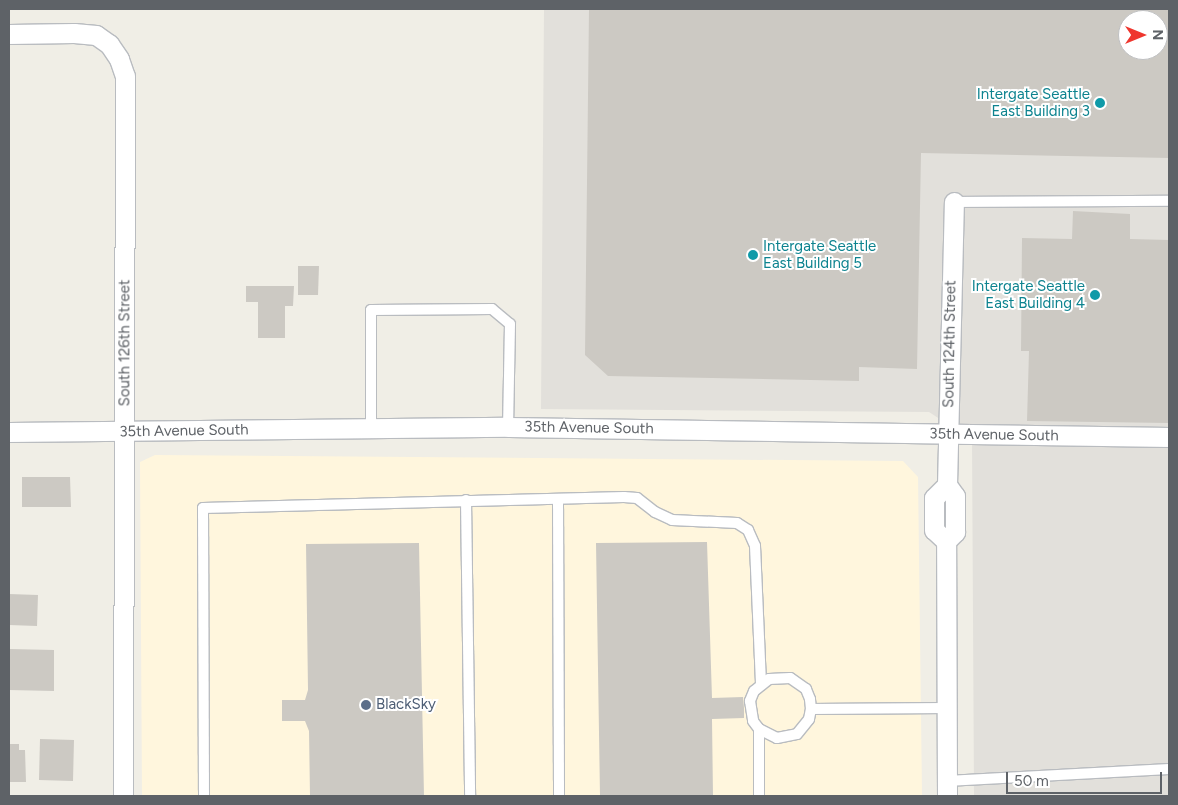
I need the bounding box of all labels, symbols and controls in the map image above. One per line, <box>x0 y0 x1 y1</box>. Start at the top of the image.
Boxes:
north arrow <box>1118 10 1168 60</box>
text: N <box>1149 30 1166 40</box>
place label: Intergate Seattle East Building 3 <box>977 85 1090 120</box>
marker: Intergate Seattle East Building 3 <box>1094 97 1106 109</box>
place label: Intergate Seattle East Building 5 <box>763 237 876 272</box>
marker: Intergate Seattle East Building 5 <box>747 249 759 261</box>
place label: Intergate Seattle East Building 4 <box>972 277 1085 312</box>
street label: South 126th Street <box>116 280 134 406</box>
street label: South 124th Street <box>940 280 960 408</box>
marker: Intergate Seattle East Building 4 <box>1089 289 1101 301</box>
street label: 35th Avenue South <box>524 418 654 438</box>
street label: 35th Avenue South <box>119 421 249 441</box>
street label: 35th Avenue South <box>929 425 1059 445</box>
place label: BlackSky <box>376 696 436 714</box>
marker: BlackSky <box>360 699 372 711</box>
scale bar <box>1008 762 1164 794</box>
text: 50 m <box>1014 772 1049 790</box>

